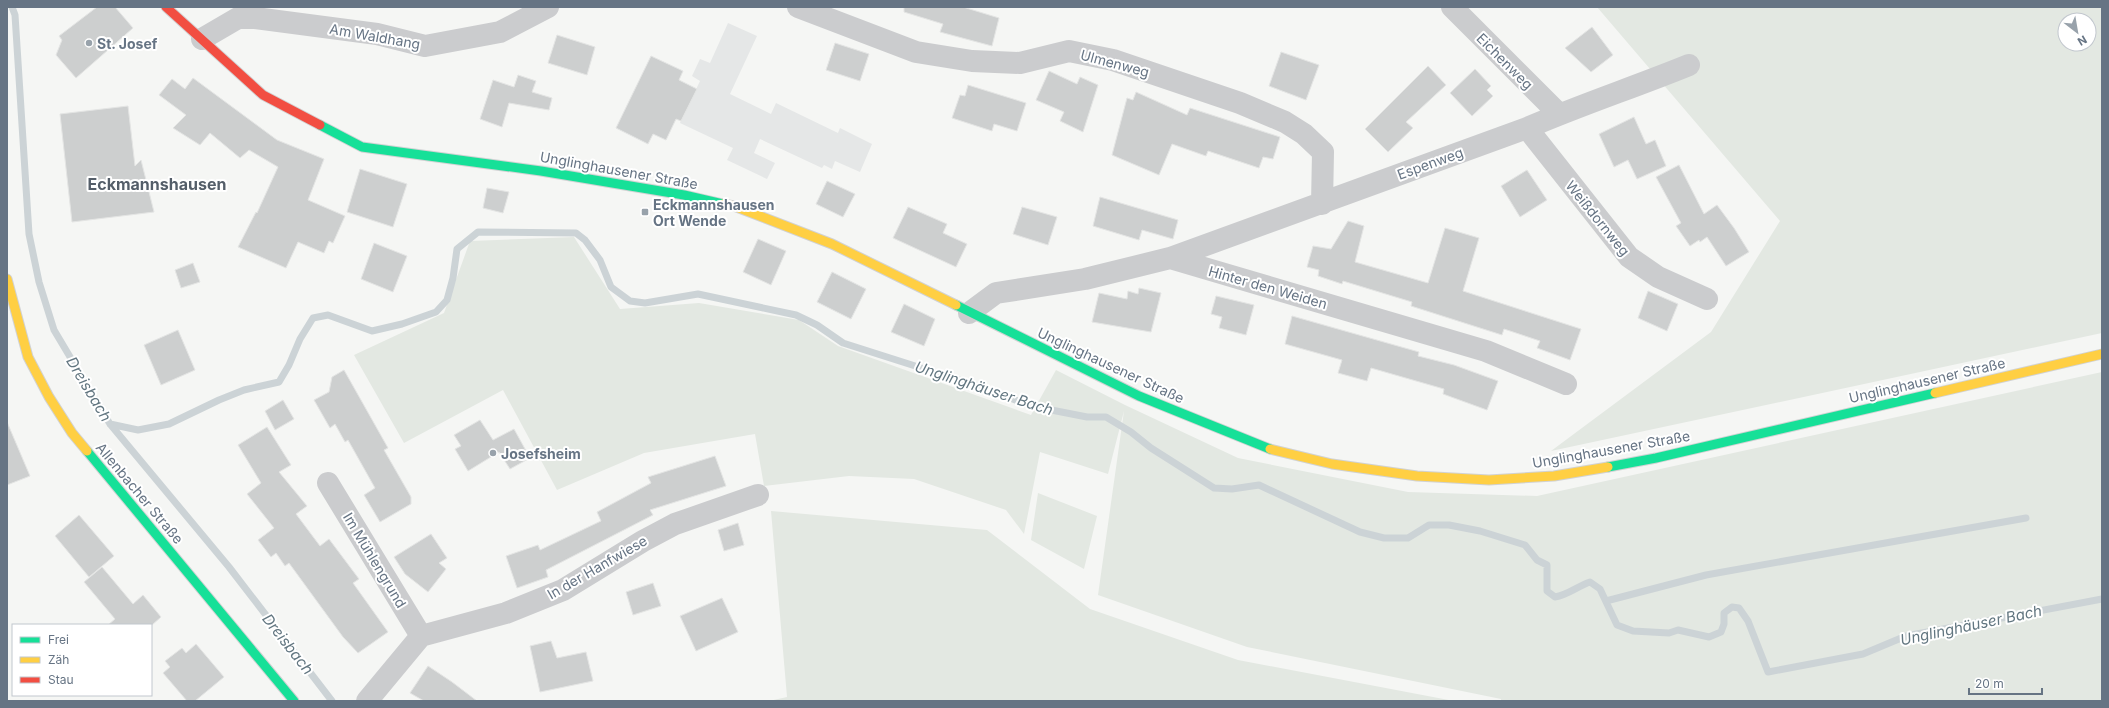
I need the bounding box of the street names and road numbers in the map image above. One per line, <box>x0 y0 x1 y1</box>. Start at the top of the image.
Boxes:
street label: Am Waldhang <box>328 20 422 52</box>
street label: Eichenweg <box>1473 29 1537 93</box>
street label: Ulmenweg <box>1079 46 1151 80</box>
street label: Espenweg <box>1395 143 1465 183</box>
street label: Unglinghausener Straße <box>539 148 699 192</box>
street label: Weißdornweg <box>1562 177 1634 259</box>
street label: Hinter den Weiden <box>1207 262 1329 312</box>
street label: Unglinghausener Straße <box>1035 323 1187 407</box>
street label: Unglinghausener Straße <box>1847 354 2007 406</box>
street label: Unglinghausener Straße <box>1531 427 1691 471</box>
street label: Allenbacher Straße <box>93 439 187 547</box>
street label: Im Mühlengrund <box>340 509 410 611</box>
street label: In der Hanfwiese <box>544 532 650 602</box>

